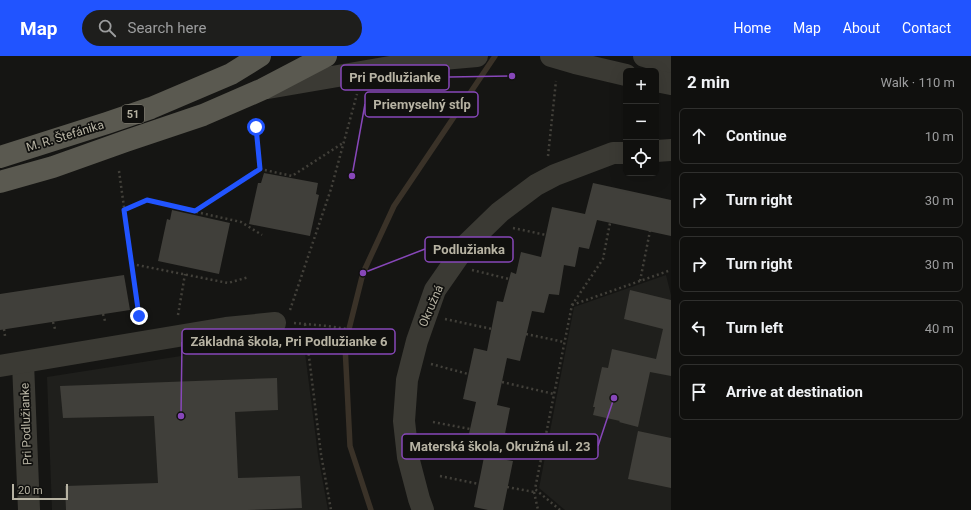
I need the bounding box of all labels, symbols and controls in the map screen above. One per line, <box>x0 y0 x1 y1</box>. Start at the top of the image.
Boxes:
search box <box>82 10 362 46</box>
text: Map <box>20 17 58 40</box>
icon: search <box>96 17 118 39</box>
text: Search here <box>128 19 206 37</box>
text: Home <box>733 20 771 36</box>
text: Map <box>793 20 821 36</box>
text: About <box>843 20 880 36</box>
text: Contact <box>902 20 951 36</box>
callout: Pri Podlužianke <box>341 65 449 90</box>
map controls <box>623 68 659 176</box>
button: + <box>623 68 659 104</box>
text: Pri Podlužianke <box>349 70 441 85</box>
text: 2 min <box>687 72 730 92</box>
text: Walk · 110 m <box>880 75 955 90</box>
callout: Priemyselný stĺp <box>365 92 478 117</box>
text: Priemyselný stĺp <box>373 97 471 112</box>
button: − <box>623 104 659 140</box>
road number: 51 <box>122 105 144 123</box>
street label: M. R. Štefánika <box>24 117 106 154</box>
route start <box>247 118 265 136</box>
icon: ahead <box>688 125 710 147</box>
text: Continue <box>726 127 787 145</box>
text: 10 m <box>925 129 954 144</box>
button: locate <box>623 140 659 176</box>
icon: right <box>688 189 710 211</box>
text: Turn right <box>726 191 792 209</box>
text: 30 m <box>925 193 954 208</box>
callout: Podlužianka <box>425 237 513 262</box>
text: Podlužianka <box>433 242 505 257</box>
icon: right <box>688 253 710 275</box>
text: Turn right <box>726 255 792 273</box>
text: 30 m <box>925 257 954 272</box>
street label: Okružná <box>416 283 446 329</box>
route end <box>130 307 148 325</box>
icon: left <box>688 317 710 339</box>
text: Turn left <box>726 319 783 337</box>
text: 40 m <box>925 321 954 336</box>
callout: Základná škola, Pri Podlužianke 6 <box>182 329 395 354</box>
text: Základná škola, Pri Podlužianke 6 <box>190 334 388 349</box>
icon: arrive <box>688 381 710 403</box>
street label: Pri Podlužianke <box>18 383 34 465</box>
text: Arrive at destination <box>726 383 863 401</box>
callout: Materská škola, Okružná ul. 23 <box>402 434 598 459</box>
text: Materská škola, Okružná ul. 23 <box>410 439 590 454</box>
scale bar <box>12 482 68 501</box>
text: 20 m <box>18 484 43 497</box>

